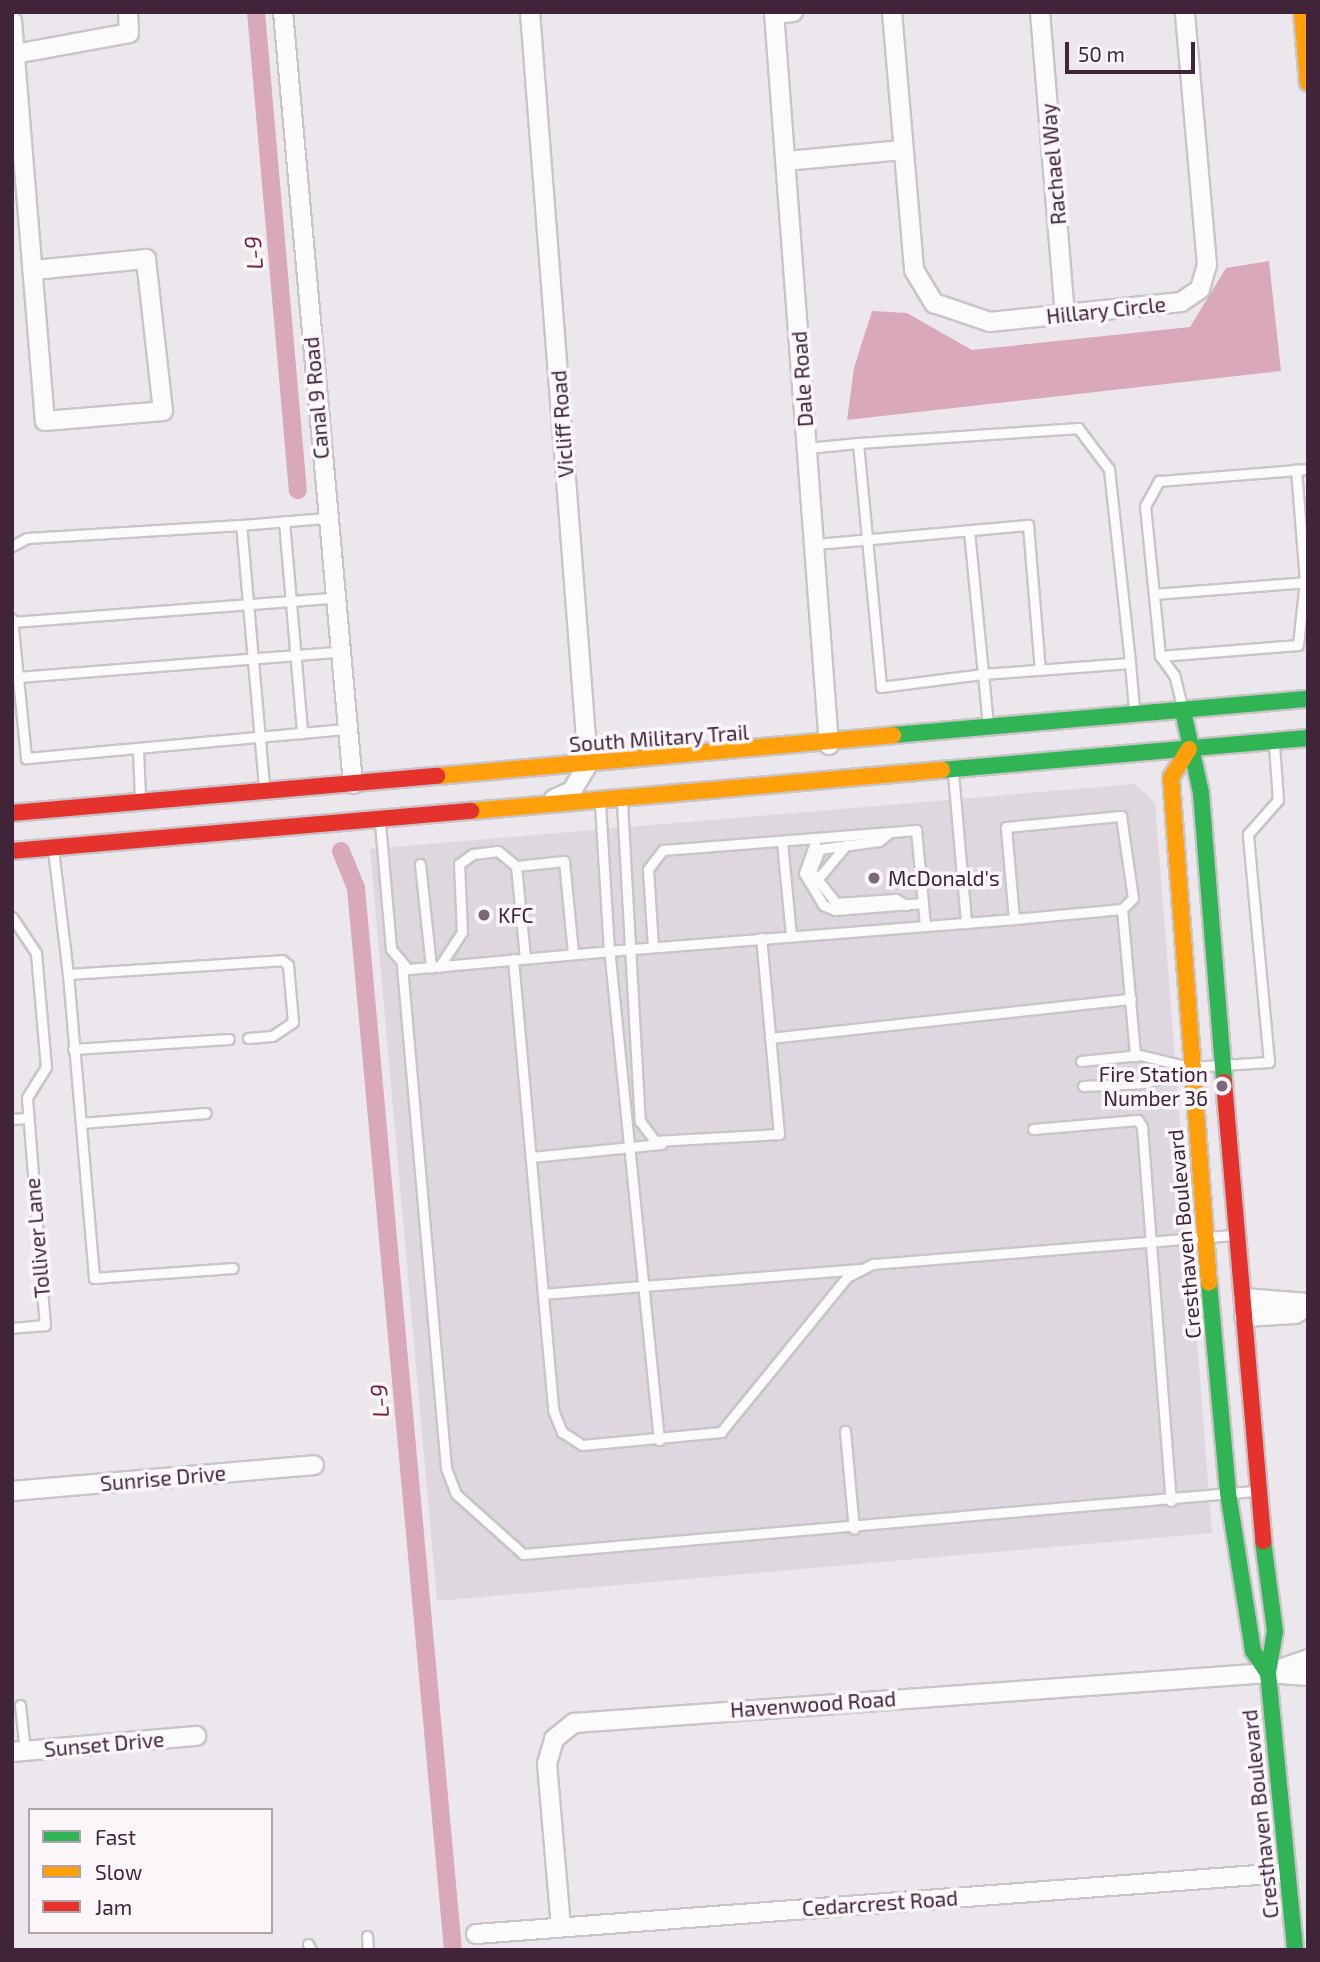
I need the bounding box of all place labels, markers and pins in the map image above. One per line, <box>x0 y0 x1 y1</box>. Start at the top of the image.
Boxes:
place label: McDonald's <box>888 865 1000 891</box>
marker: McDonald's <box>866 870 882 886</box>
place label: KFC <box>498 902 534 928</box>
marker: KFC <box>476 907 492 923</box>
place label: Fire Station Number 36 <box>1099 1061 1208 1111</box>
marker: Fire Station Number 36 <box>1214 1078 1230 1094</box>

